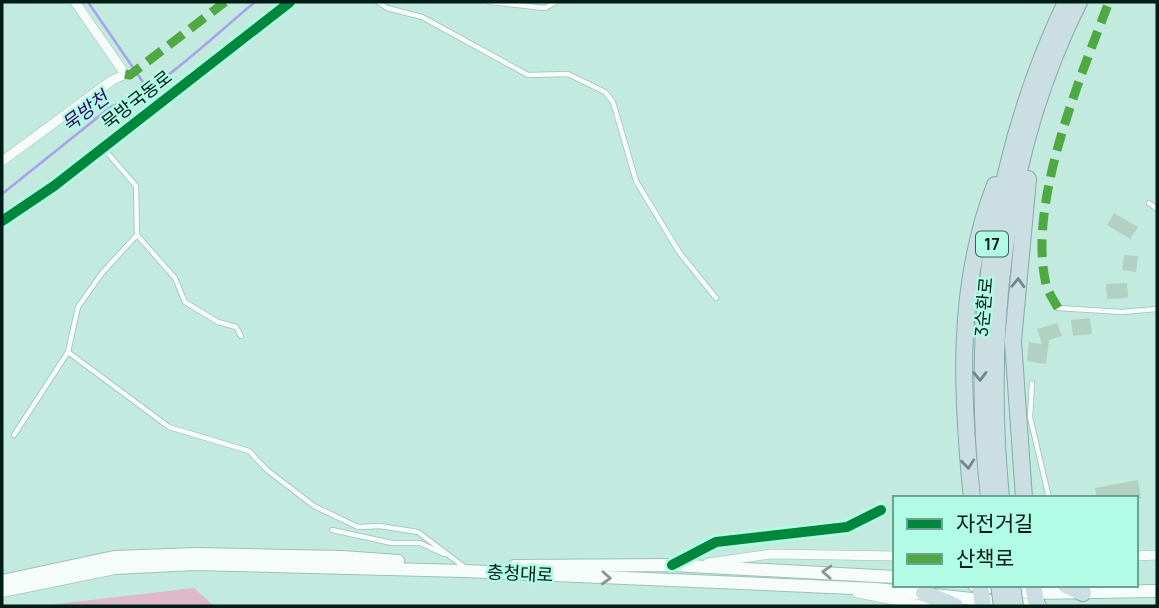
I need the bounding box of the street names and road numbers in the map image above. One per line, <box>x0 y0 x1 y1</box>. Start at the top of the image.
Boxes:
street label: 묵방국동로 <box>96 64 176 134</box>
road number: 17 <box>976 232 1008 256</box>
street label: 3순환로 <box>968 276 998 338</box>
street label: 충청대로 <box>486 559 554 587</box>

